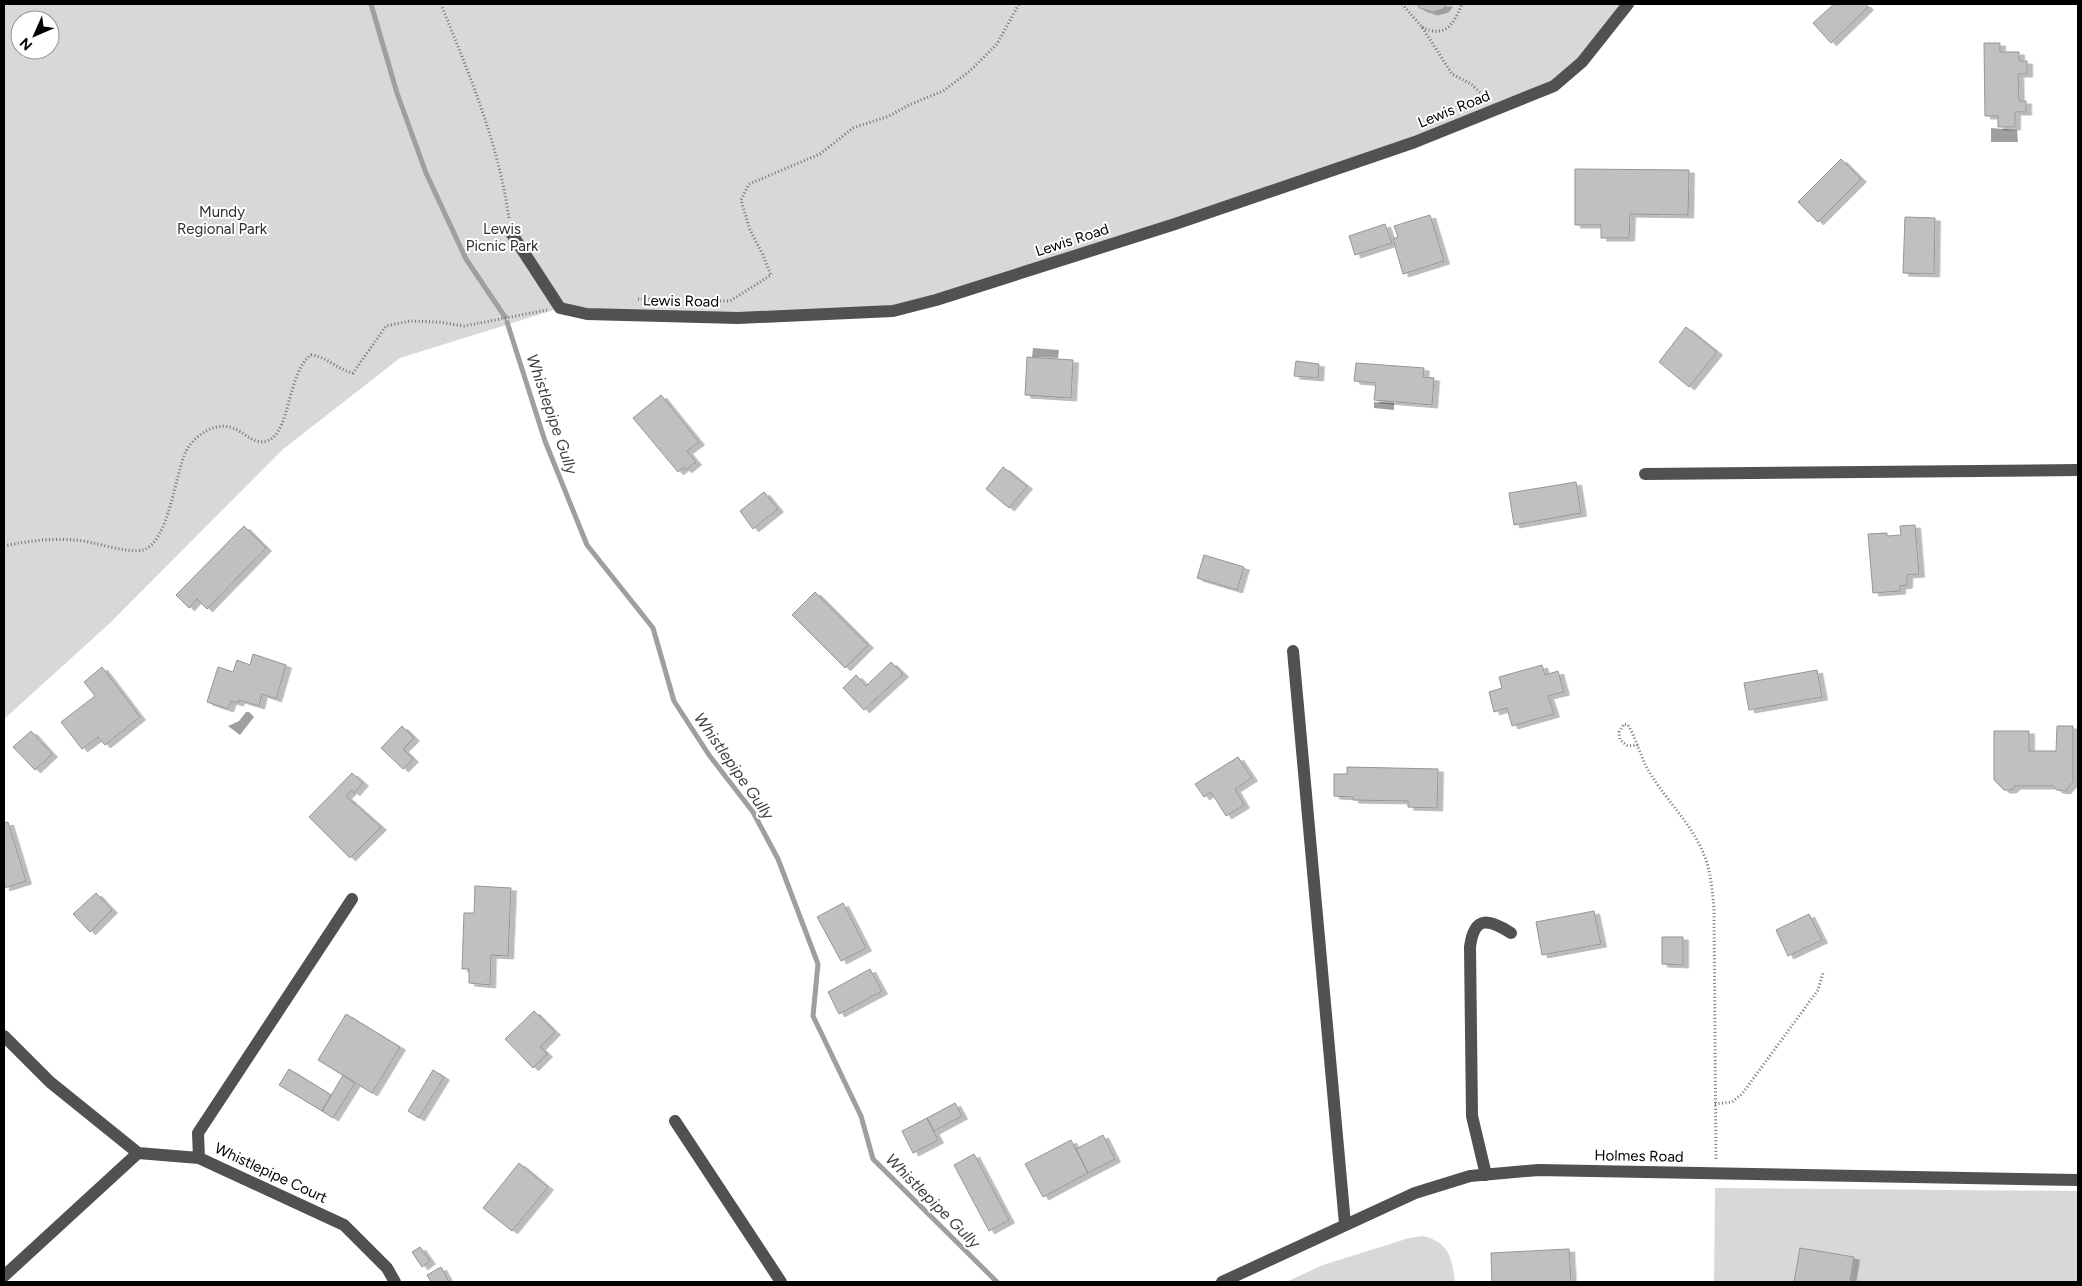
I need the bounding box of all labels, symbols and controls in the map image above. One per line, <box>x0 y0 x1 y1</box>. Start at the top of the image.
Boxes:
north arrow <box>10 10 60 60</box>
text: N <box>16 34 36 54</box>
street label: Lewis Road <box>1415 86 1493 132</box>
park label: Mundy Regional Park <box>177 203 268 238</box>
park label: Lewis Picnic Park <box>466 220 539 255</box>
street label: Lewis Road <box>1033 220 1111 260</box>
street label: Lewis Road <box>643 291 719 311</box>
water label: Whistlepipe Gully <box>523 351 582 477</box>
water label: Whistlepipe Gully <box>690 709 778 824</box>
street label: Whistlepipe Court <box>212 1139 330 1207</box>
street label: Holmes Road <box>1594 1146 1684 1166</box>
water label: Whistlepipe Gully <box>882 1150 985 1253</box>

